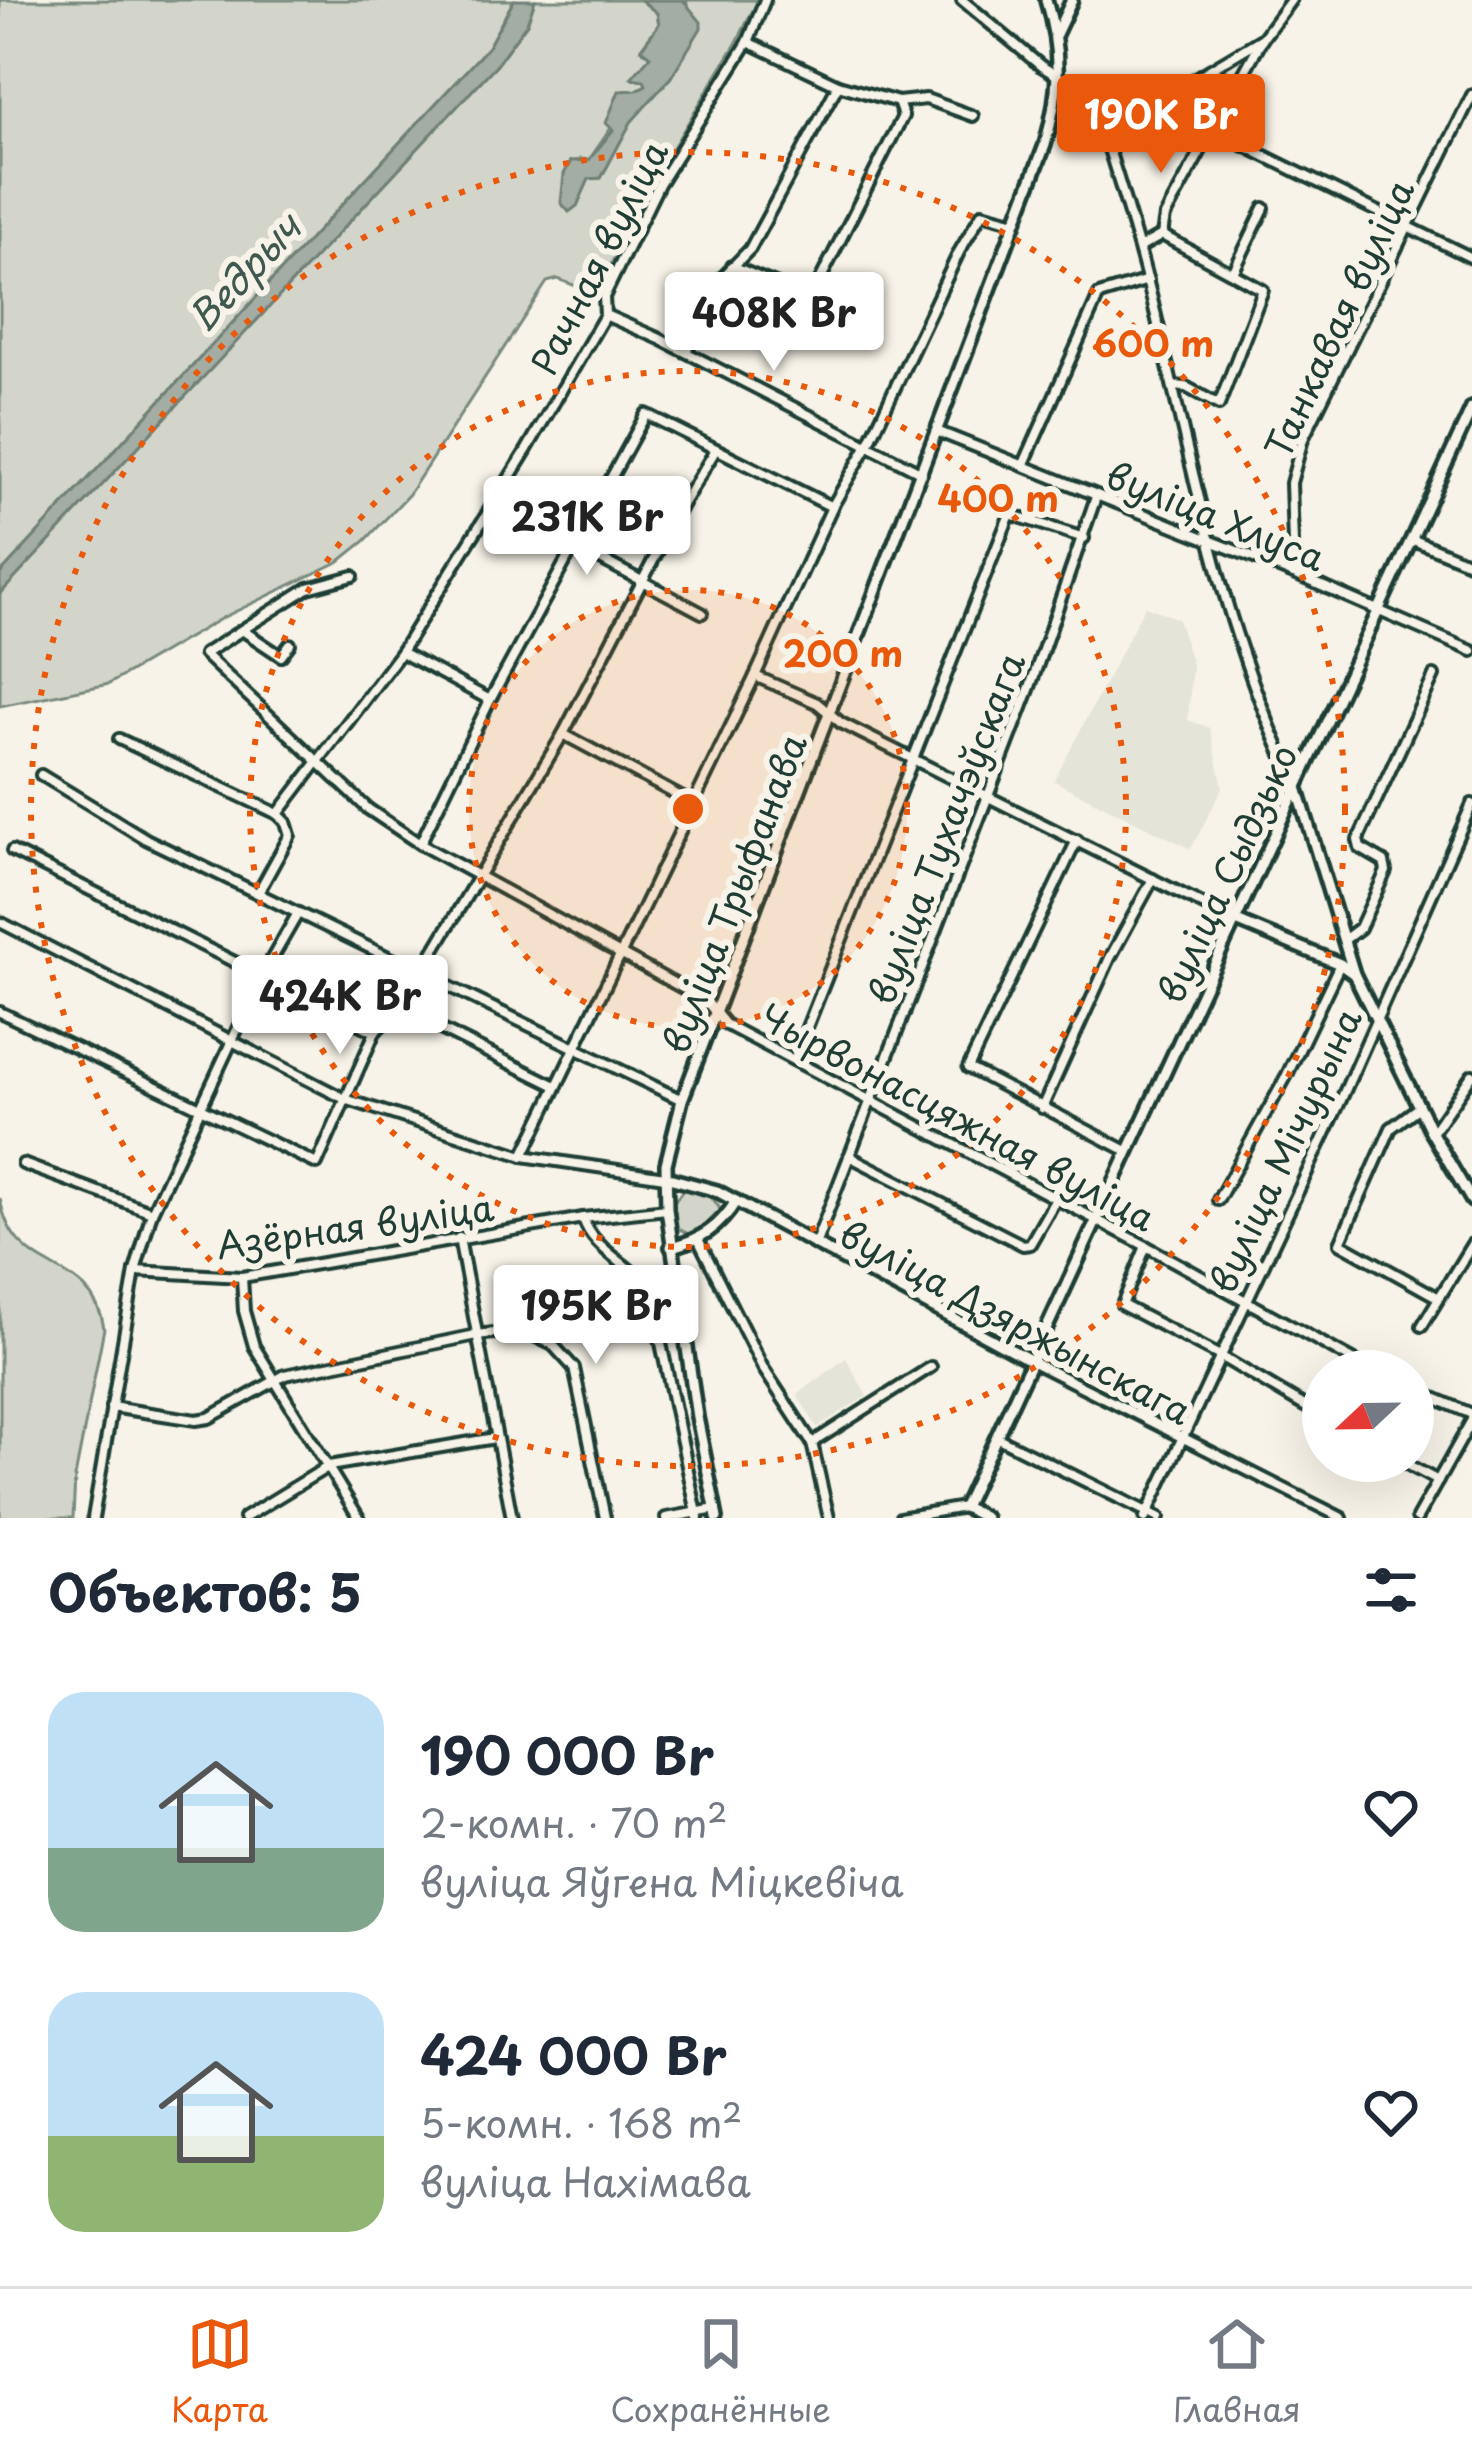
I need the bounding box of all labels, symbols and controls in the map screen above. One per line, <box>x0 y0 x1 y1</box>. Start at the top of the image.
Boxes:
pin: 190K Br <box>1050 74 1272 176</box>
text: 190K Br <box>1084 83 1238 142</box>
street label: Рачная вуліца <box>516 131 680 383</box>
street label: Танкавая вуліца <box>1250 170 1426 466</box>
water label: Ведрыч <box>172 196 316 344</box>
pin: 408K Br <box>663 272 885 374</box>
text: 408K Br <box>692 281 856 340</box>
text: 600 m <box>1092 315 1214 369</box>
street label: вуліца Хлуса <box>1099 447 1334 584</box>
text: 400 m <box>937 470 1059 524</box>
pin: 231K Br <box>476 476 698 578</box>
text: 231K Br <box>511 485 664 544</box>
text: 200 m <box>783 625 903 679</box>
street label: вуліца Тухачэўскага <box>853 644 1037 1012</box>
street label: вуліца Трыфанава <box>647 725 819 1061</box>
street label: вуліца Сыдзько <box>1142 735 1310 1011</box>
centre of rings <box>667 788 709 830</box>
pin: 424K Br <box>229 955 451 1057</box>
text: 424K Br <box>259 964 421 1023</box>
street label: Чырвонасцяжная вуліца <box>751 989 1165 1243</box>
street label: вуліца Мічурына <box>1194 998 1374 1301</box>
street label: Азёрная вуліца <box>213 1179 497 1271</box>
street label: вуліца Дзяржынскага <box>831 1205 1202 1437</box>
pin: 195K Br <box>485 1265 707 1367</box>
text: 195K Br <box>520 1274 672 1333</box>
north arrow <box>1302 1350 1434 1482</box>
map controls <box>1302 1350 1434 1482</box>
text: Объектов: 5 <box>48 1552 362 1629</box>
icon: filters <box>1358 1557 1424 1623</box>
text: 190 000 Br <box>420 1715 714 1792</box>
icon: home <box>144 1740 288 1884</box>
icon: heart <box>1358 1779 1424 1845</box>
text: 2-комн. · 70 m² <box>420 1792 728 1851</box>
text: вуліца Яўгена Міцкевіча <box>420 1851 904 1910</box>
text: 424 000 Br <box>420 2015 727 2092</box>
icon: home <box>144 2040 288 2184</box>
icon: heart <box>1358 2079 1424 2145</box>
text: 5-комн. · 168 m² <box>420 2092 742 2151</box>
text: вуліца Нахімава <box>420 2151 751 2210</box>
tab: Карта <box>171 2311 268 2433</box>
tab: Сохранённые <box>610 2311 831 2433</box>
tab: Главная <box>1173 2311 1301 2433</box>

